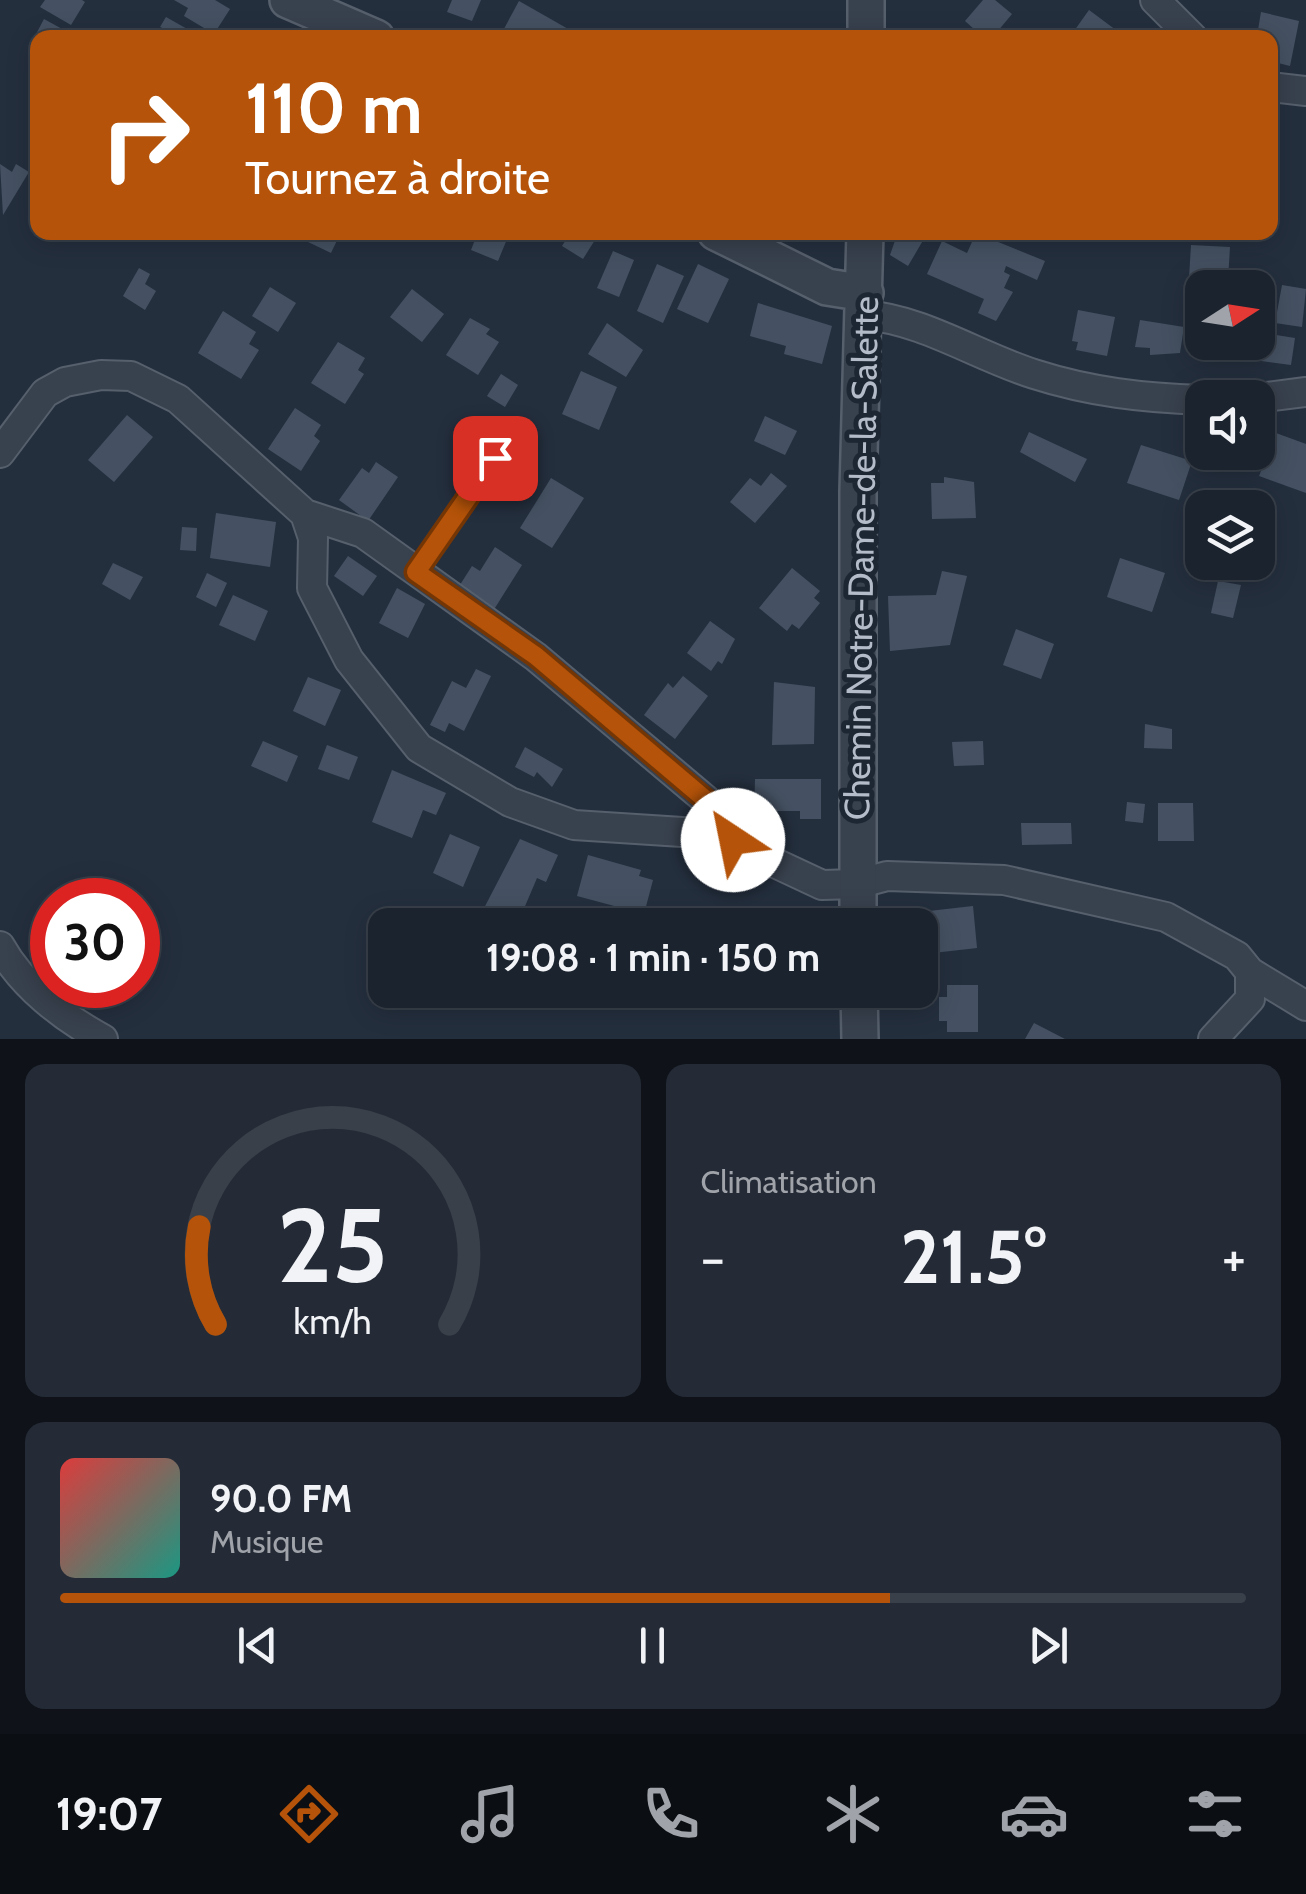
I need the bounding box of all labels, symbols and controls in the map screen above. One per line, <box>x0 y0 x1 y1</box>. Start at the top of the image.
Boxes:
text: 110 m <box>245 65 423 151</box>
icon: right <box>80 70 210 200</box>
text: Tournez à droite <box>245 151 550 205</box>
north arrow <box>1185 270 1275 360</box>
map controls <box>1185 270 1275 580</box>
street label: Chemin Notre-Dame-de-la-Salette <box>835 296 887 820</box>
button: sound <box>1185 380 1275 470</box>
pin <box>453 416 538 501</box>
icon: arrive <box>468 431 523 486</box>
button: layers <box>1185 490 1275 580</box>
position arrow <box>681 788 785 892</box>
speed limit sign: 30 <box>30 878 160 1008</box>
text: 19:08 · 1 min · 150 m <box>486 934 820 981</box>
text: Climatisation <box>701 1162 877 1201</box>
text: 25 <box>277 1182 388 1308</box>
text: 21.5° <box>900 1211 1046 1302</box>
text: − <box>701 1224 725 1291</box>
text: + <box>1222 1224 1246 1291</box>
text: km/h <box>294 1300 372 1343</box>
text: 90.0 FM <box>210 1475 352 1522</box>
text: Musique <box>210 1522 323 1561</box>
icon: previous <box>230 1618 285 1673</box>
icon: pause <box>625 1618 680 1673</box>
icon: next <box>1021 1618 1076 1673</box>
icon: directions <box>274 1779 344 1849</box>
icon: music <box>455 1779 525 1849</box>
icon: phone <box>636 1779 706 1849</box>
icon: climate <box>818 1779 888 1849</box>
icon: car <box>999 1779 1069 1849</box>
icon: filters <box>1180 1779 1250 1849</box>
text: 19:07 <box>56 1787 162 1841</box>

